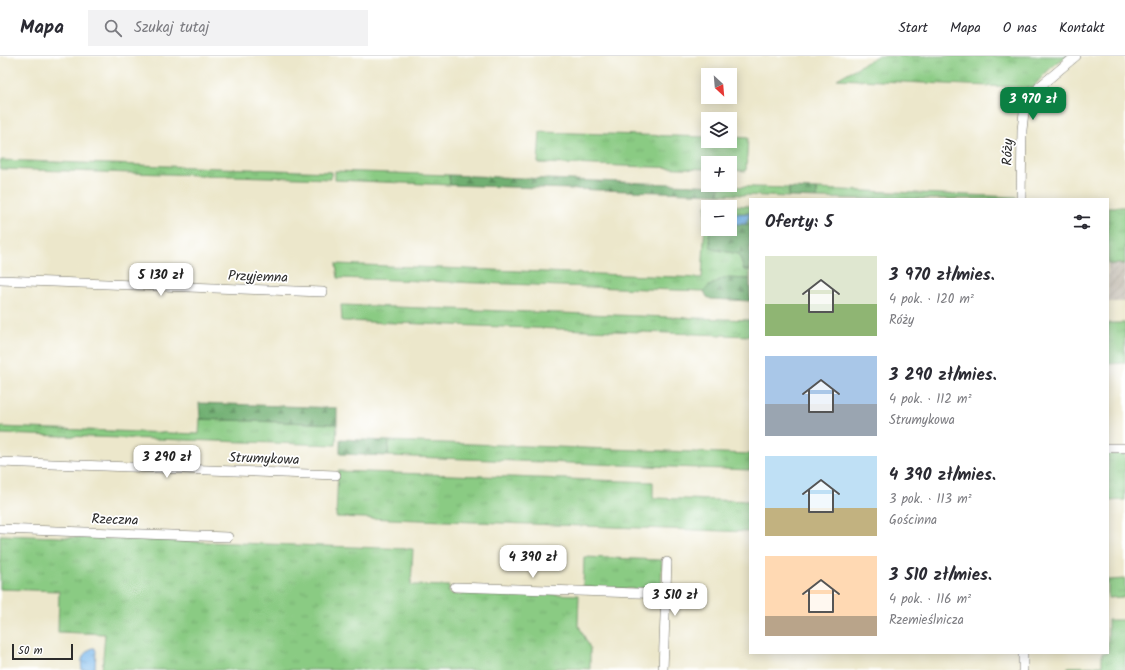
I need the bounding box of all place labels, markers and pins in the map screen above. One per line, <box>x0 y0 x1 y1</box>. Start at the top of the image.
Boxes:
pin: 3 970 zł <box>992 87 1074 121</box>
pin: 5 130 zł <box>120 263 202 297</box>
pin: 3 290 zł <box>126 445 208 479</box>
pin: 4 390 zł <box>492 545 574 579</box>
pin: 3 510 zł <box>634 583 716 617</box>

